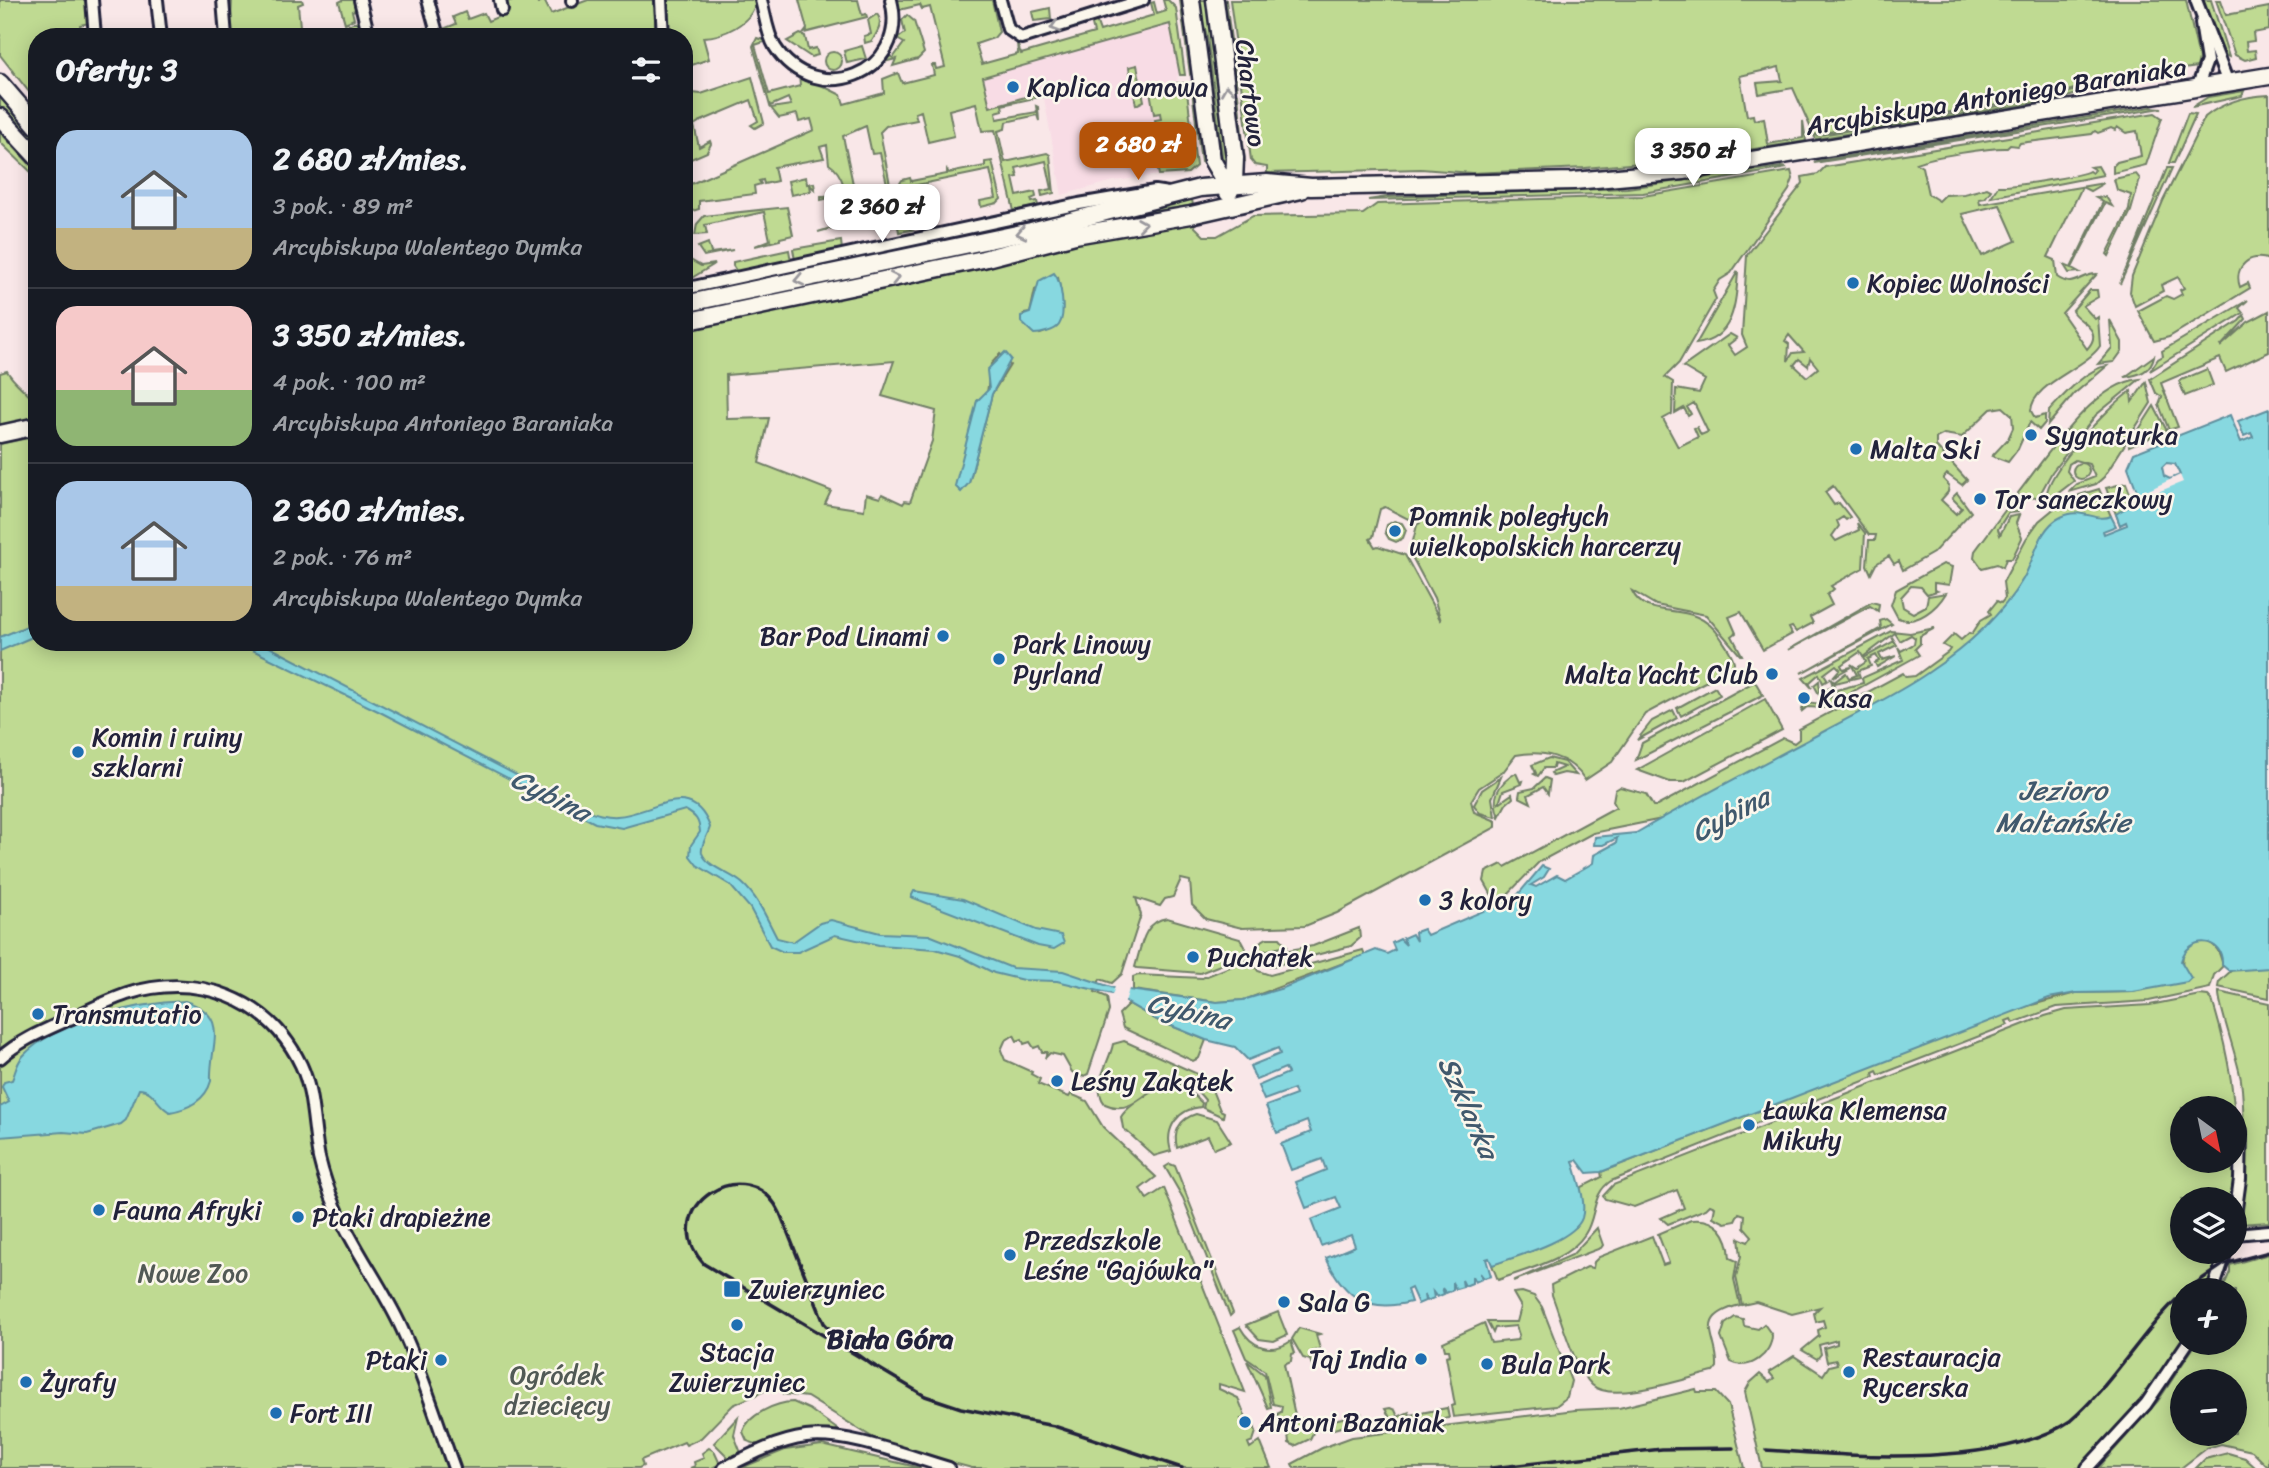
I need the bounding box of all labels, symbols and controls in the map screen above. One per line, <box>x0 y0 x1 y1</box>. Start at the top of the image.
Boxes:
one-way arrow <box>1049 19 1061 34</box>
street label: Chartowo <box>1222 37 1280 150</box>
text: Oferty: 3 <box>56 43 177 97</box>
street label: Arcybiskupa Antoniego Baraniaka <box>1802 43 2190 149</box>
icon: filters <box>627 51 665 89</box>
place label: Kaplica domowa <box>1027 64 1208 110</box>
marker: Kaplica domowa <box>1005 79 1021 95</box>
one-way arrow <box>1219 84 1234 96</box>
pin: 2 680 zł <box>1066 122 1210 182</box>
text: 2 680 zł <box>1095 124 1181 165</box>
pin: 3 350 zł <box>1621 128 1765 188</box>
text: 3 350 zł <box>1651 130 1735 171</box>
text: 2 680 zł/mies. <box>273 132 469 186</box>
icon: home <box>112 158 196 242</box>
pin: 2 360 zł <box>810 184 954 244</box>
text: 3 pok. · 89 m² <box>273 186 413 227</box>
text: 2 360 zł <box>840 186 924 227</box>
one-way arrow <box>1136 216 1148 231</box>
one-way arrow <box>1015 224 1027 239</box>
text: Arcybiskupa Walentego Dymka <box>273 227 582 268</box>
place label: Kopiec Wolności <box>1867 260 2050 306</box>
one-way arrow <box>889 271 901 286</box>
one-way arrow <box>793 272 805 287</box>
marker: Kopiec Wolności <box>1845 275 1861 291</box>
text: 3 350 zł/mies. <box>273 308 467 362</box>
icon: home <box>112 334 196 418</box>
text: 4 pok. · 100 m² <box>273 362 426 403</box>
text: Arcybiskupa Antoniego Baraniaka <box>273 403 613 444</box>
place label: Sygnaturka <box>2045 412 2178 458</box>
place label: Malta Ski <box>1870 426 1981 472</box>
marker: Sygnaturka <box>2023 427 2039 443</box>
marker: Malta Ski <box>1848 441 1864 457</box>
place label: Tor saneczkowy <box>1994 476 2173 522</box>
text: 2 360 zł/mies. <box>273 483 467 537</box>
marker: Tor saneczkowy <box>1972 491 1988 507</box>
place label: Pomnik poległych wielkopolskich harcerzy <box>1409 493 1682 569</box>
icon: home <box>112 509 196 593</box>
marker: Pomnik poległych wielkopolskich harcerzy <box>1387 523 1403 539</box>
text: 2 pok. · 76 m² <box>273 537 412 578</box>
text: Arcybiskupa Walentego Dymka <box>273 578 582 619</box>
place label: Bar Pod Linami <box>760 613 930 659</box>
place label: Park Linowy Pyrland <box>1013 621 1151 697</box>
marker: Bar Pod Linami <box>935 628 951 644</box>
marker: Park Linowy Pyrland <box>991 651 1007 667</box>
place label: Malta Yacht Club <box>1565 651 1758 697</box>
marker: Malta Yacht Club <box>1764 666 1780 682</box>
place label: Kasa <box>1818 675 1873 721</box>
marker: Kasa <box>1796 690 1812 706</box>
place label: Komin i ruiny szklarni <box>91 714 243 790</box>
marker: Komin i ruiny szklarni <box>70 744 86 760</box>
water label: Cybina <box>502 755 603 838</box>
water label: Jezioro Maltańskie <box>1996 766 2133 847</box>
water label: Cybina <box>1682 771 1782 856</box>
place label: 3 kolory <box>1439 877 1532 923</box>
marker: 3 kolory <box>1417 892 1433 908</box>
place label: Puchatek <box>1207 934 1313 980</box>
marker: Puchatek <box>1185 949 1201 965</box>
water label: Cybina <box>1142 978 1239 1046</box>
place label: Transmutatio <box>52 991 202 1037</box>
marker: Transmutatio <box>30 1006 46 1022</box>
water label: Szklarka <box>1424 1048 1515 1170</box>
place label: Leśny Zakątek <box>1071 1058 1234 1104</box>
marker: Leśny Zakątek <box>1049 1073 1065 1089</box>
place label: Ławka Klemensa Mikuły <box>1763 1087 1947 1163</box>
north arrow <box>2170 1096 2247 1172</box>
map controls <box>2170 1096 2247 1446</box>
marker: Ławka Klemensa Mikuły <box>1741 1117 1757 1133</box>
place label: Fauna Afryki <box>113 1187 262 1233</box>
button: layers <box>2170 1187 2247 1264</box>
place label: Ptaki drapieżne <box>312 1194 491 1240</box>
marker: Fauna Afryki <box>91 1202 107 1218</box>
marker: Ptaki drapieżne <box>290 1209 306 1225</box>
place label: Przedszkole Leśne "Gajówka" <box>1024 1217 1215 1293</box>
marker: Przedszkole Leśne "Gajówka" <box>1002 1247 1018 1263</box>
park label: Nowe Zoo <box>138 1250 248 1296</box>
place label: Zwierzyniec <box>748 1266 885 1312</box>
button: + <box>2170 1278 2247 1355</box>
marker: Zwierzyniec <box>722 1279 742 1299</box>
place label: Sala G <box>1298 1279 1371 1325</box>
marker: Sala G <box>1276 1294 1292 1310</box>
district label: Biała Góra <box>826 1314 954 1363</box>
marker: Stacja Zwierzyniec <box>729 1317 745 1333</box>
place label: Stacja Zwierzyniec <box>669 1329 805 1405</box>
place label: Restauracja Rycerska <box>1863 1334 2002 1410</box>
place label: Taj India <box>1308 1336 1407 1382</box>
place label: Ptaki <box>366 1337 428 1383</box>
place label: Bula Park <box>1501 1341 1611 1387</box>
marker: Taj India <box>1413 1351 1429 1367</box>
marker: Ptaki <box>433 1352 449 1368</box>
park label: Ogródek dziecięcy <box>504 1352 611 1428</box>
marker: Bula Park <box>1479 1356 1495 1372</box>
place label: Żyrafy <box>40 1359 117 1405</box>
marker: Restauracja Rycerska <box>1841 1364 1857 1380</box>
button: − <box>2170 1369 2247 1446</box>
marker: Żyrafy <box>18 1374 34 1390</box>
place label: Fort III <box>290 1390 372 1436</box>
place label: Antoni Bazaniak <box>1258 1399 1446 1445</box>
marker: Fort III <box>268 1405 284 1421</box>
marker: Antoni Bazaniak <box>1237 1414 1253 1430</box>

